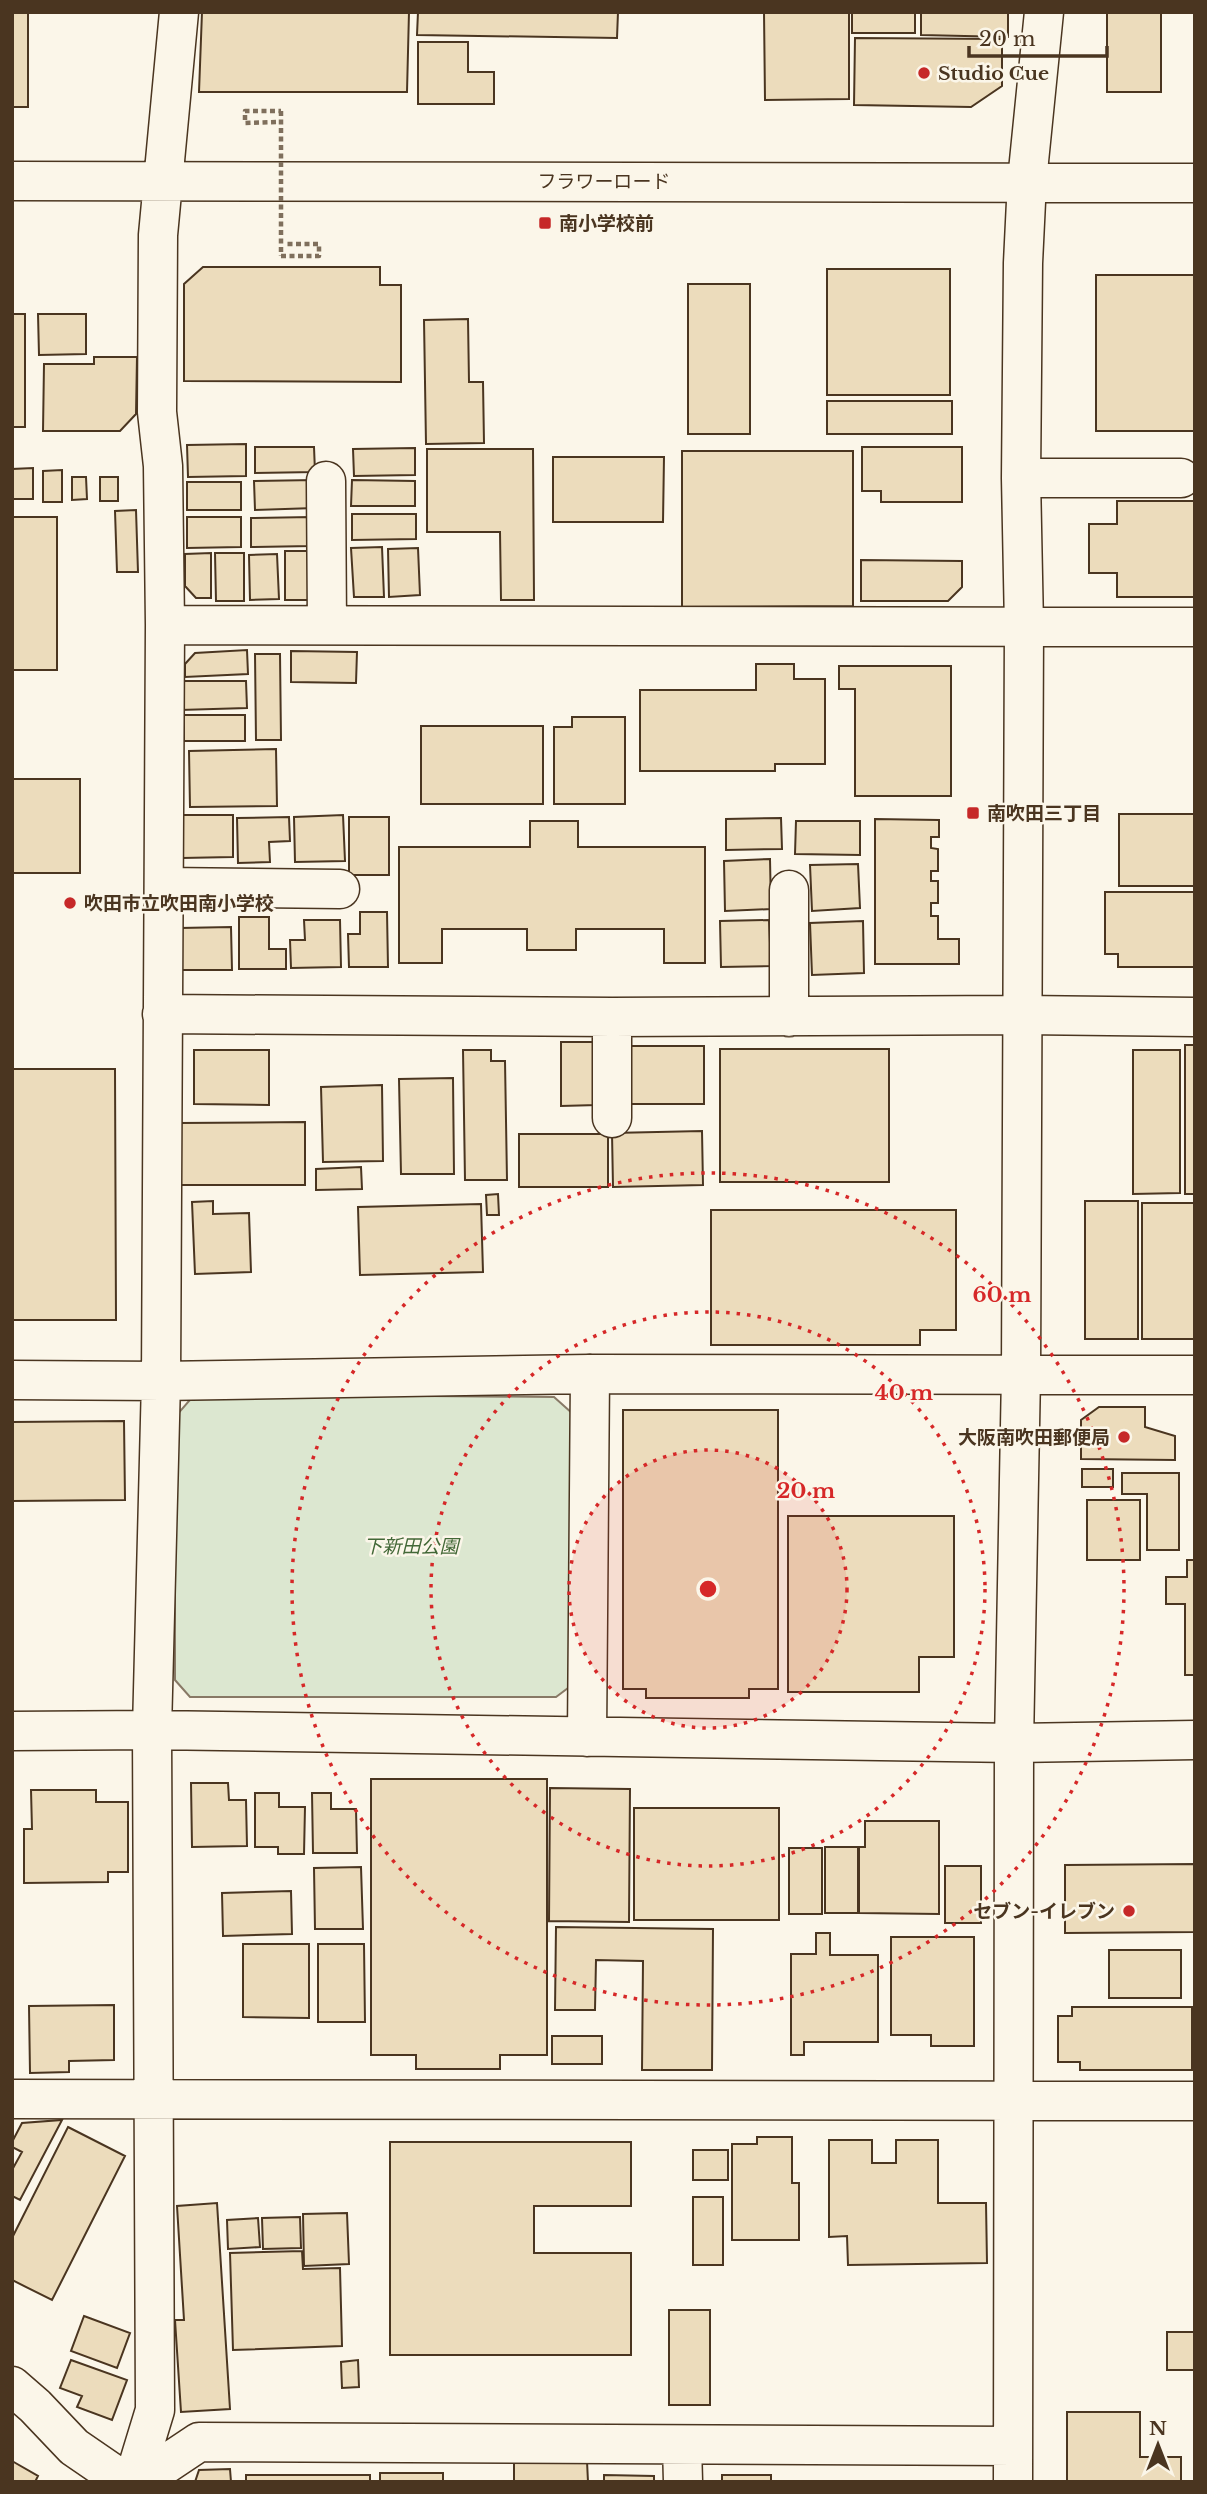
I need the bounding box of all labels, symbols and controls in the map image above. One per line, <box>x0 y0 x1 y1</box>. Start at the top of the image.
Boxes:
scale bar <box>969 14 1107 58</box>
text: 20 m <box>979 26 1036 52</box>
place label: Studio Cue <box>938 62 1049 85</box>
marker: Studio Cue <box>916 65 932 81</box>
street label: フラワーロード <box>537 170 671 193</box>
place label: 南小学校前 <box>559 212 654 235</box>
marker: 南小学校前 <box>537 215 553 231</box>
place label: 南吹田三丁目 <box>987 802 1101 825</box>
marker: 南吹田三丁目 <box>965 805 981 821</box>
place label: 吹田市立吹田南小学校 <box>84 892 274 915</box>
marker: 吹田市立吹田南小学校 <box>62 895 78 911</box>
text: 60 m <box>973 1282 1031 1308</box>
text: 40 m <box>875 1380 933 1406</box>
place label: 大阪南吹田郵便局 <box>958 1426 1110 1449</box>
marker: 大阪南吹田郵便局 <box>1116 1429 1132 1445</box>
text: 20 m <box>777 1478 835 1504</box>
park label: 下新田公園 <box>363 1535 461 1558</box>
centre of rings <box>696 1577 720 1601</box>
place label: セブン-イレブン <box>973 1900 1115 1923</box>
marker: セブン-イレブン <box>1121 1903 1137 1919</box>
north arrow <box>1123 2410 1193 2480</box>
text: N <box>1149 2417 1167 2440</box>

